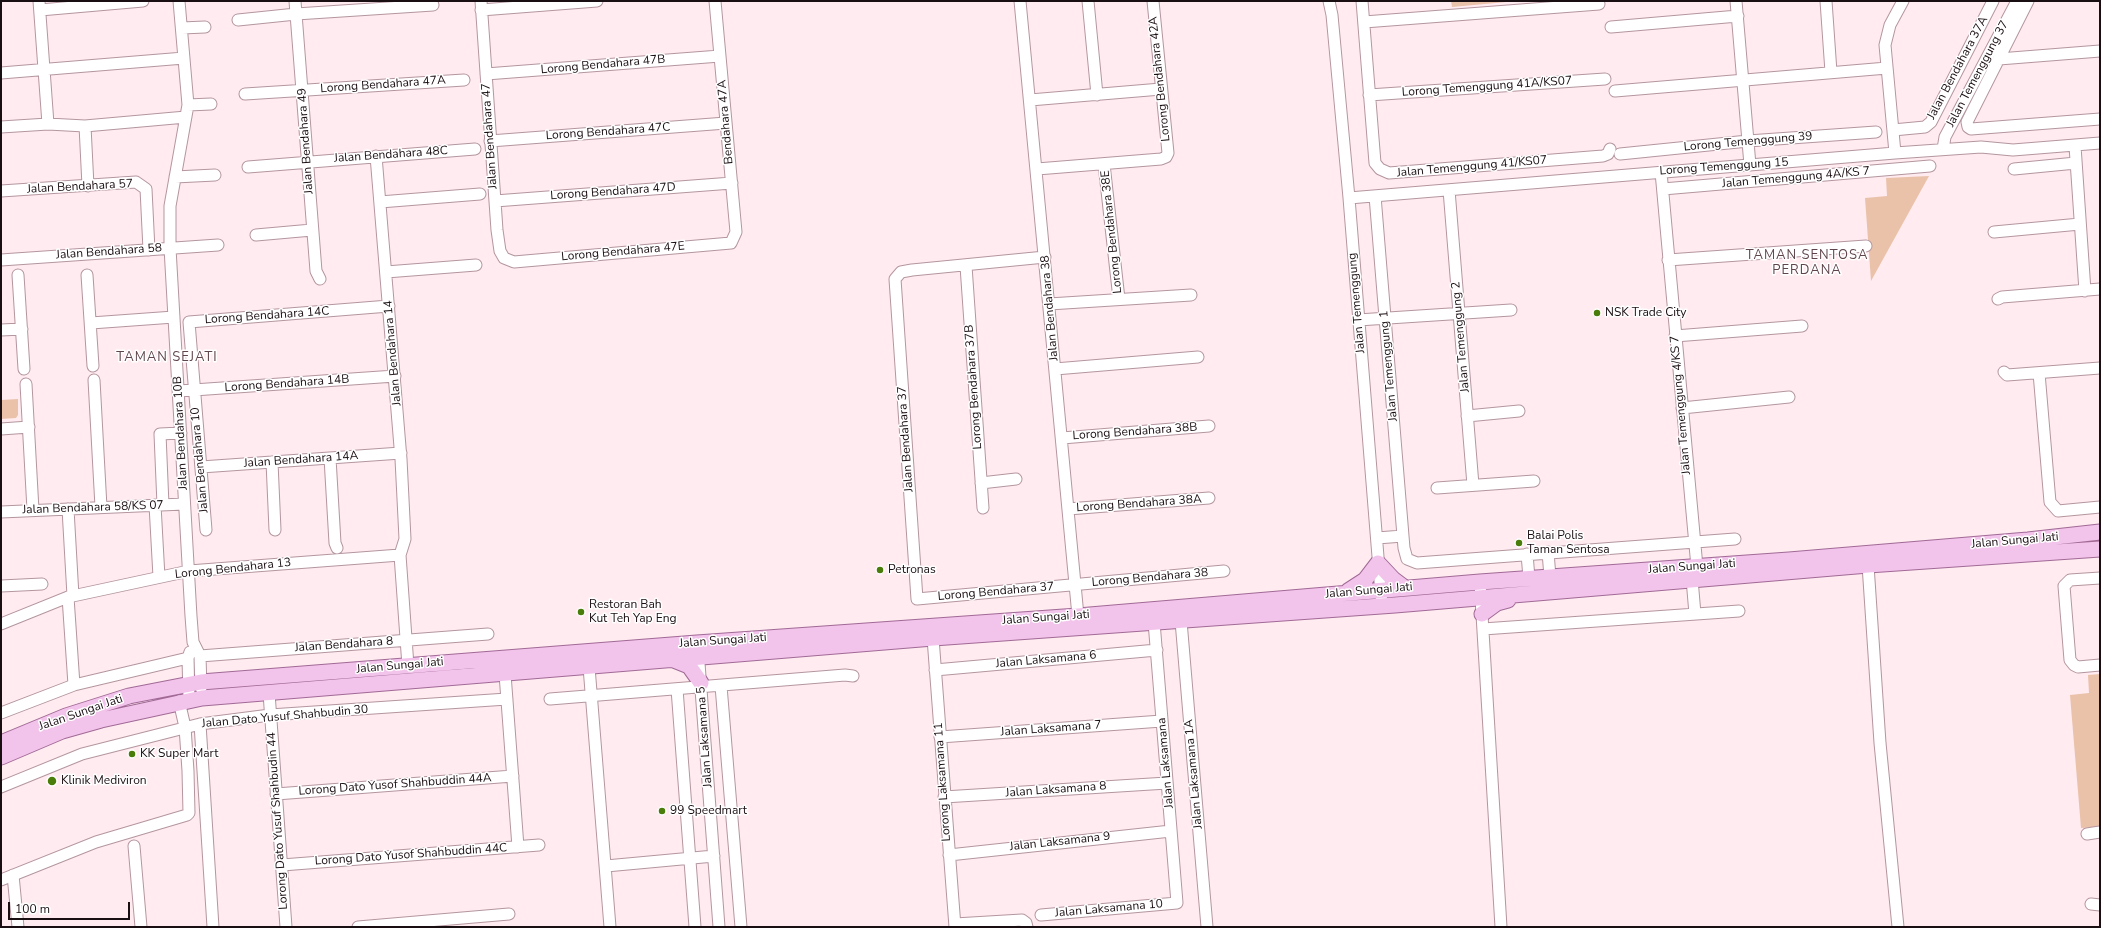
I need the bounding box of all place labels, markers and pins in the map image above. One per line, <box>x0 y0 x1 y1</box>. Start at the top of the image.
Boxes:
place label: NSK Trade City <box>1605 306 1687 320</box>
marker: NSK Trade City <box>1592 308 1602 318</box>
place label: Balai Polis Taman Sentosa <box>1527 529 1610 557</box>
marker: Balai Polis Taman Sentosa <box>1514 538 1524 548</box>
place label: Petronas <box>888 563 936 577</box>
marker: Petronas <box>875 565 885 575</box>
place label: Restoran Bah Kut Teh Yap Eng <box>589 598 677 626</box>
marker: Restoran Bah Kut Teh Yap Eng <box>576 607 586 617</box>
place label: KK Super Mart <box>140 747 218 761</box>
marker: KK Super Mart <box>127 749 137 759</box>
place label: Klinik Mediviron <box>61 774 147 788</box>
marker: Klinik Mediviron <box>46 775 58 787</box>
place label: 99 Speedmart <box>670 804 747 818</box>
marker: 99 Speedmart <box>657 806 667 816</box>

